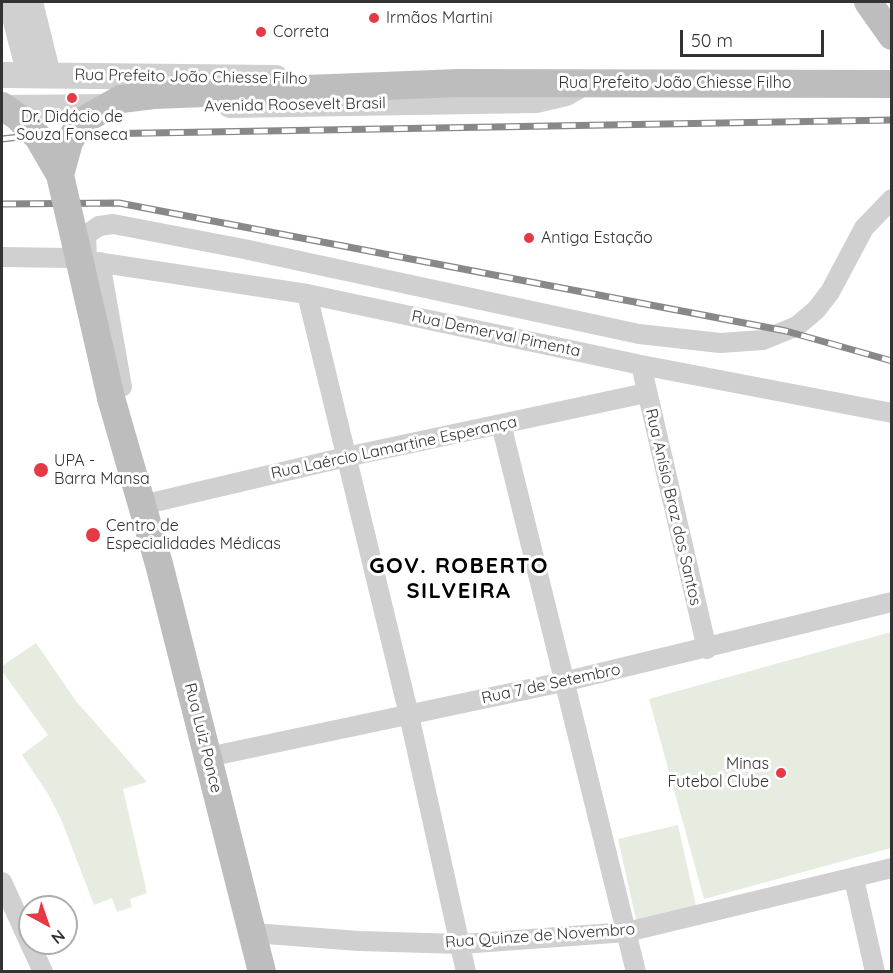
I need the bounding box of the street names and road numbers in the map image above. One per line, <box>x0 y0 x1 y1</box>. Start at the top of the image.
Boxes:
street label: Rua Prefeito João Chiesse Filho <box>74 65 308 89</box>
street label: Rua Prefeito João Chiesse Filho <box>559 73 791 93</box>
street label: Avenida Roosevelt Brasil <box>204 94 386 116</box>
street label: Rua Demerval Pimenta <box>410 307 582 361</box>
street label: Rua Anísio Braz dos Santos <box>641 407 705 607</box>
street label: Rua Laércio Lamartine Esperança <box>269 413 519 483</box>
street label: Rua 7 de Setembro <box>480 660 622 708</box>
street label: Rua Luiz Ponce <box>180 681 226 795</box>
street label: Rua Quinze de Novembro <box>444 920 636 952</box>

